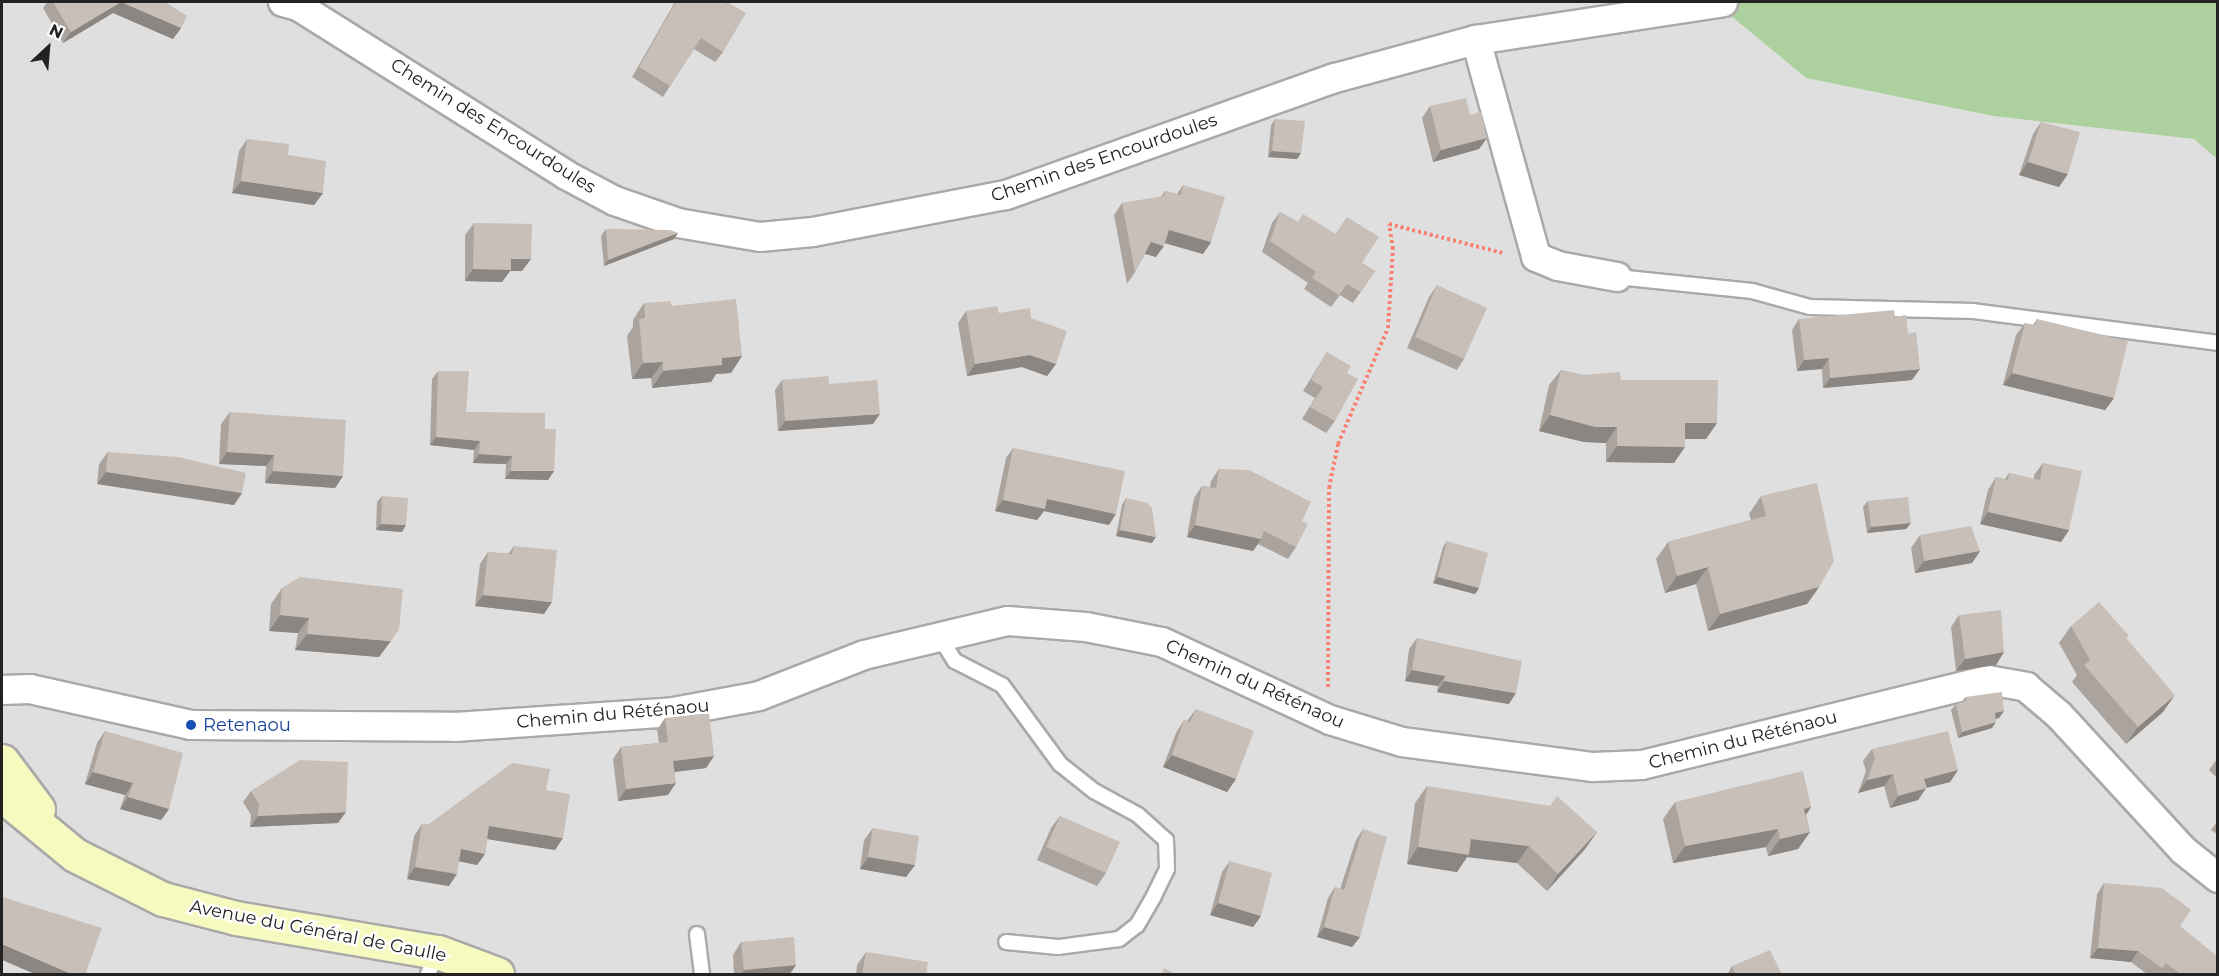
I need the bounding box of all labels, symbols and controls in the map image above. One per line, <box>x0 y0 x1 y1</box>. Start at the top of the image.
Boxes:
north arrow <box>18 18 78 78</box>
text: N <box>46 20 66 43</box>
street label: Chemin des Encourdoules <box>386 54 600 198</box>
street label: Chemin des Encourdoules <box>988 109 1220 207</box>
street label: Chemin du Réténaou <box>1162 635 1348 733</box>
street label: Chemin du Réténaou <box>516 695 710 733</box>
street label: Chemin du Réténaou <box>1646 706 1840 774</box>
place label: Retenaou <box>203 714 291 736</box>
marker: Retenaou <box>184 718 198 732</box>
street label: Avenue du Général de Gaulle <box>188 895 448 967</box>

